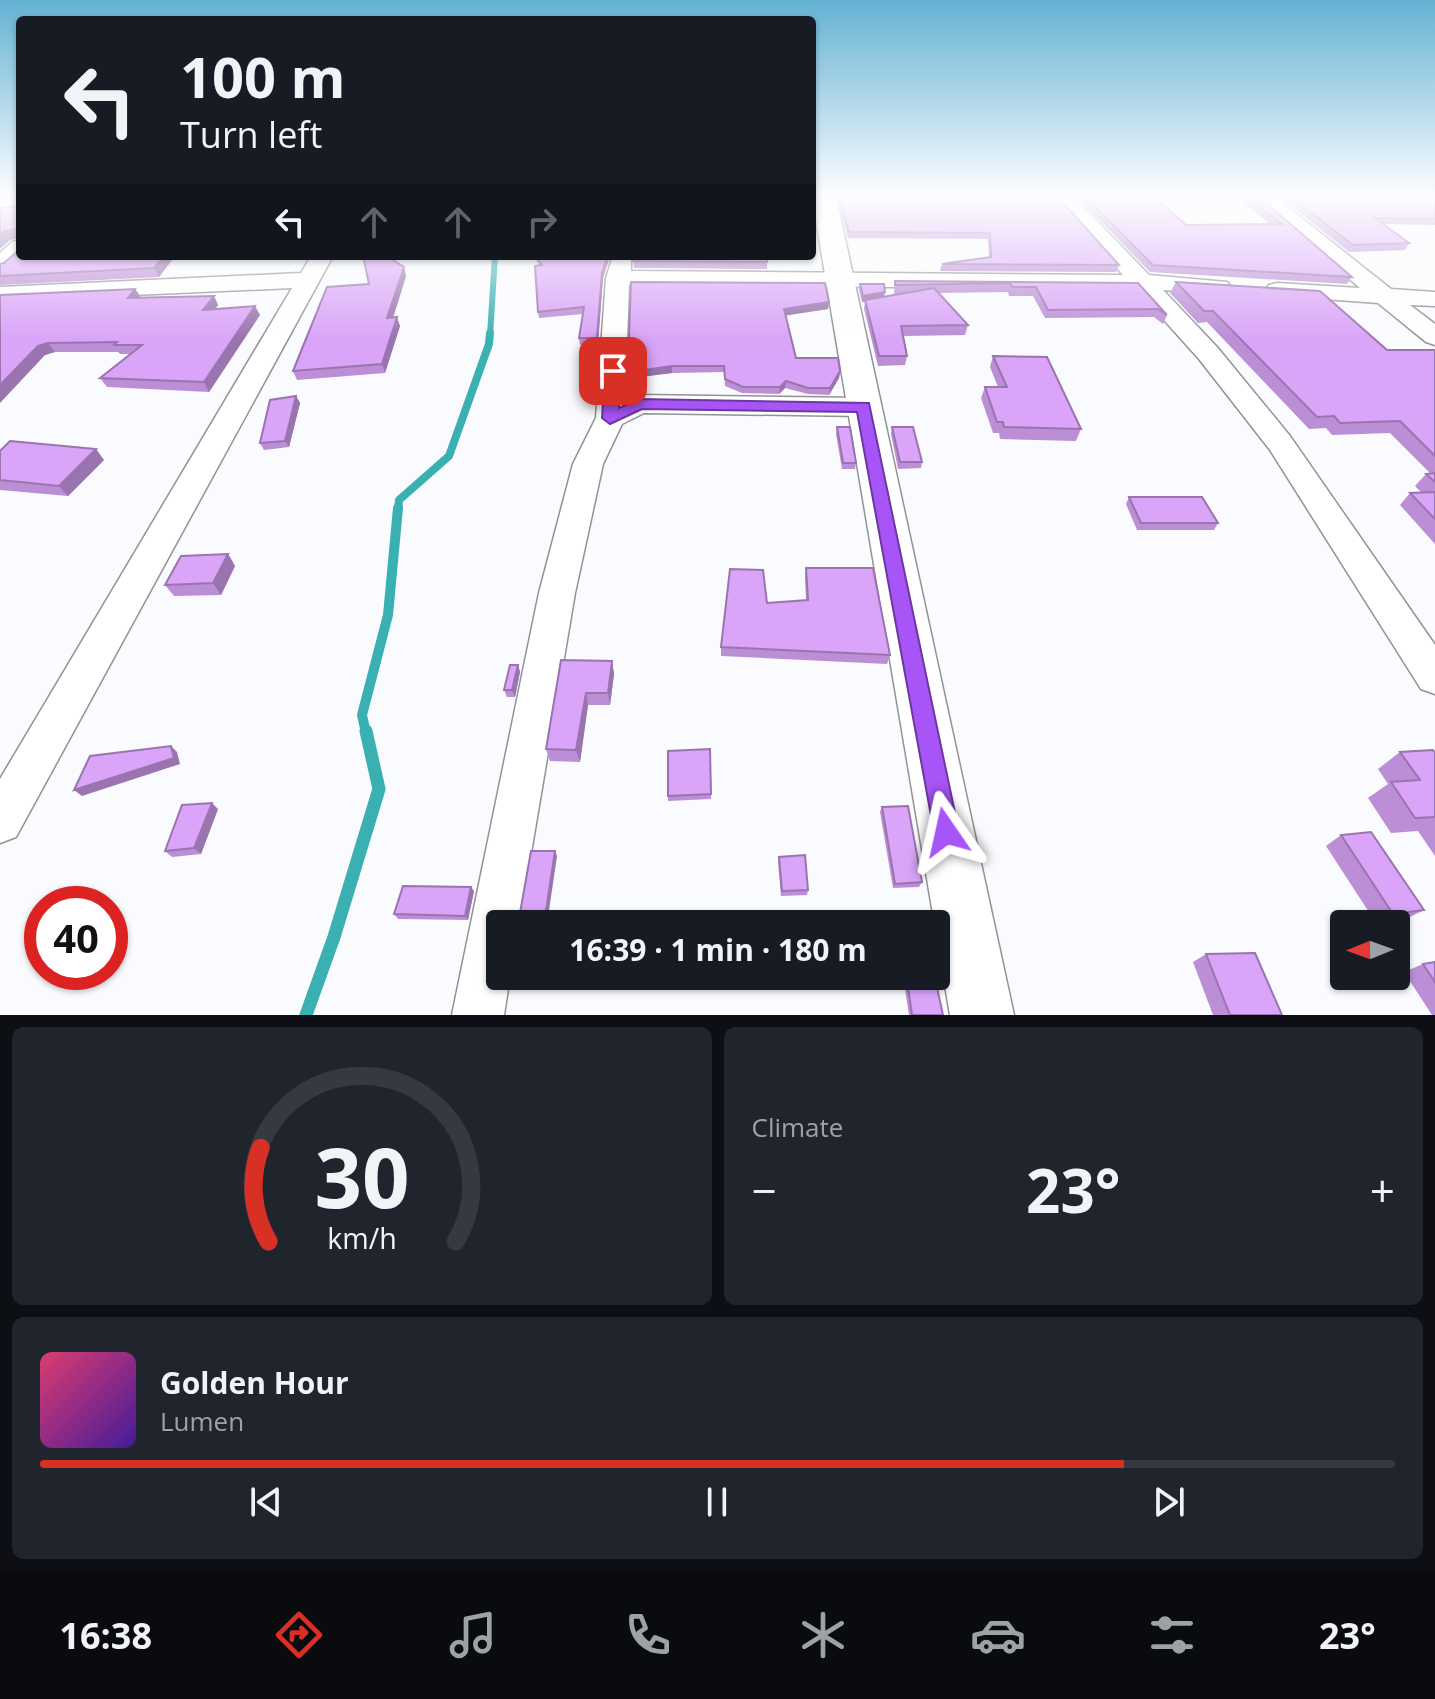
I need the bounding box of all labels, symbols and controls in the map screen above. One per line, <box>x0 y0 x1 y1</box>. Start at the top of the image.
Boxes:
text: 100 m <box>180 38 346 114</box>
icon: left <box>48 48 152 152</box>
text: Turn left <box>180 110 322 159</box>
icon: left <box>268 200 312 244</box>
icon: ahead <box>352 200 396 244</box>
icon: ahead <box>436 200 480 244</box>
icon: right <box>520 200 564 244</box>
pin <box>579 337 647 405</box>
icon: arrive <box>591 349 635 393</box>
position arrow <box>904 790 988 874</box>
speed limit sign: 40 <box>24 886 128 990</box>
north arrow <box>1330 910 1410 990</box>
map controls <box>1330 910 1410 990</box>
text: 16:39 · 1 min · 180 m <box>569 929 867 970</box>
text: Climate <box>752 1109 843 1145</box>
text: 30 <box>314 1119 409 1232</box>
text: 23° <box>1026 1149 1120 1231</box>
text: − <box>752 1160 777 1220</box>
text: + <box>1370 1160 1395 1220</box>
text: km/h <box>327 1218 396 1257</box>
text: Golden Hour <box>160 1362 349 1403</box>
text: Lumen <box>160 1403 244 1439</box>
icon: previous <box>244 1480 288 1524</box>
icon: pause <box>695 1480 739 1524</box>
icon: next <box>1147 1480 1191 1524</box>
icon: directions <box>271 1607 327 1663</box>
icon: music <box>445 1607 501 1663</box>
icon: phone <box>620 1607 676 1663</box>
icon: climate <box>795 1607 851 1663</box>
icon: car <box>970 1607 1026 1663</box>
icon: filters <box>1144 1607 1200 1663</box>
text: 16:38 <box>59 1611 152 1660</box>
text: 23° <box>1319 1611 1376 1660</box>

